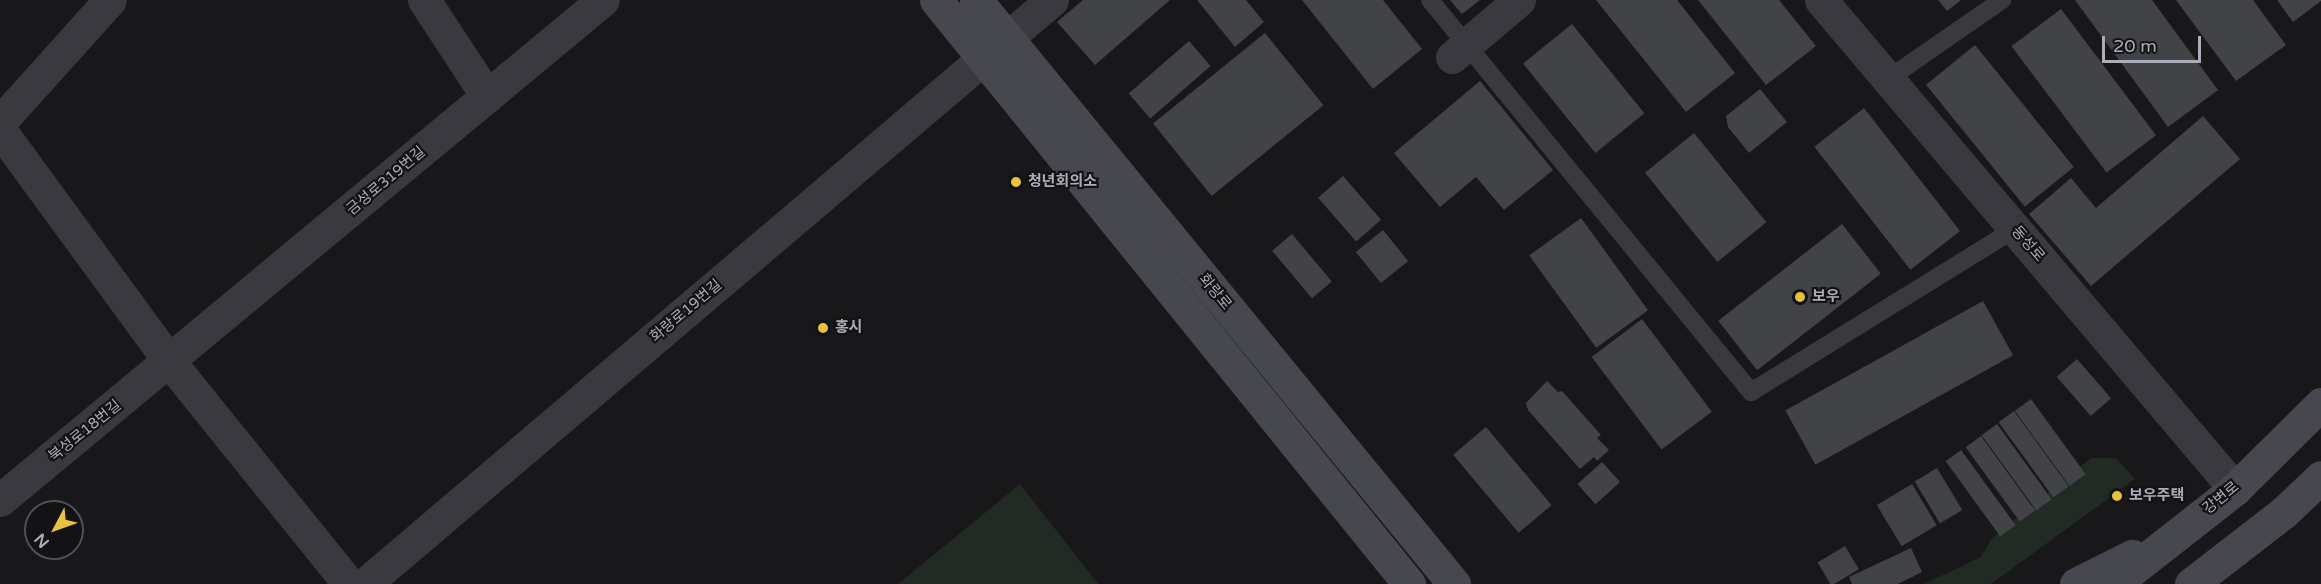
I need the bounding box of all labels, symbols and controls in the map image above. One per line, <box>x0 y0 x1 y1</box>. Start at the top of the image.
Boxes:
scale bar <box>2105 24 2204 62</box>
text: 20 m <box>2113 35 2157 57</box>
street label: 금성로319번길 <box>343 143 429 219</box>
place label: 청년회의소 <box>1028 173 1097 191</box>
marker: 청년회의소 <box>1009 175 1023 189</box>
street label: 동성로 <box>2008 222 2048 266</box>
street label: 화랑로 <box>1195 270 1235 314</box>
street label: 화랑로19번길 <box>647 276 725 346</box>
place label: 보우 <box>1812 288 1840 306</box>
marker: 보우 <box>1793 290 1807 304</box>
place label: 홍시 <box>835 319 863 337</box>
marker: 홍시 <box>816 321 830 335</box>
street label: 북성로18번길 <box>45 396 125 466</box>
street label: 강변로 <box>2199 478 2243 518</box>
place label: 보우주택 <box>2129 487 2184 505</box>
marker: 보우주택 <box>2110 489 2124 503</box>
north arrow <box>24 500 84 560</box>
text: N <box>30 529 54 552</box>

